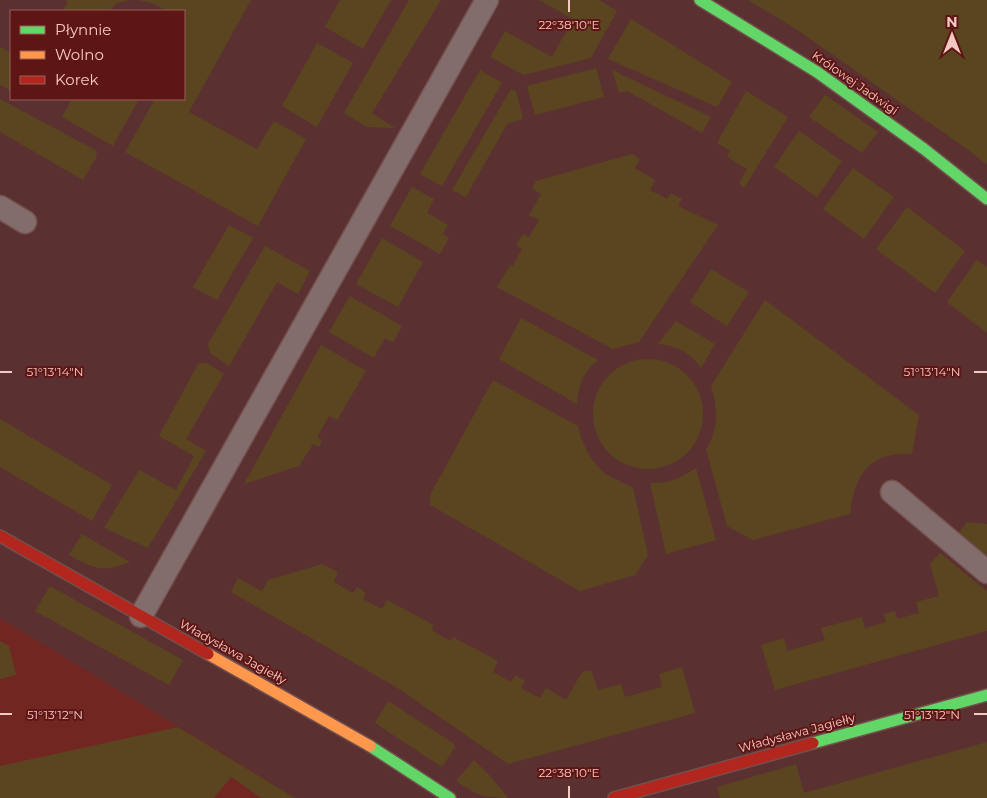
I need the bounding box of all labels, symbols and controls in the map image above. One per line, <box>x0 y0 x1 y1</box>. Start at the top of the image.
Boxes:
legend <box>10 10 185 100</box>
north arrow <box>927 10 977 60</box>
text: N <box>946 13 958 31</box>
text: 22°38'10"E <box>538 17 600 32</box>
text: Płynnie <box>55 20 111 39</box>
text: Wolno <box>55 45 104 64</box>
street label: Królowej Jadwigi <box>809 47 901 118</box>
text: Korek <box>55 70 99 89</box>
text: 51°13'14"N <box>27 364 83 379</box>
text: 51°13'14"N <box>904 364 960 379</box>
street label: Władysława Jagiełły <box>177 616 290 687</box>
text: 51°13'12"N <box>27 707 83 722</box>
text: 51°13'12"N <box>904 707 960 722</box>
street label: Władysława Jagiełły <box>737 710 857 755</box>
text: 22°38'10"E <box>538 765 600 780</box>

